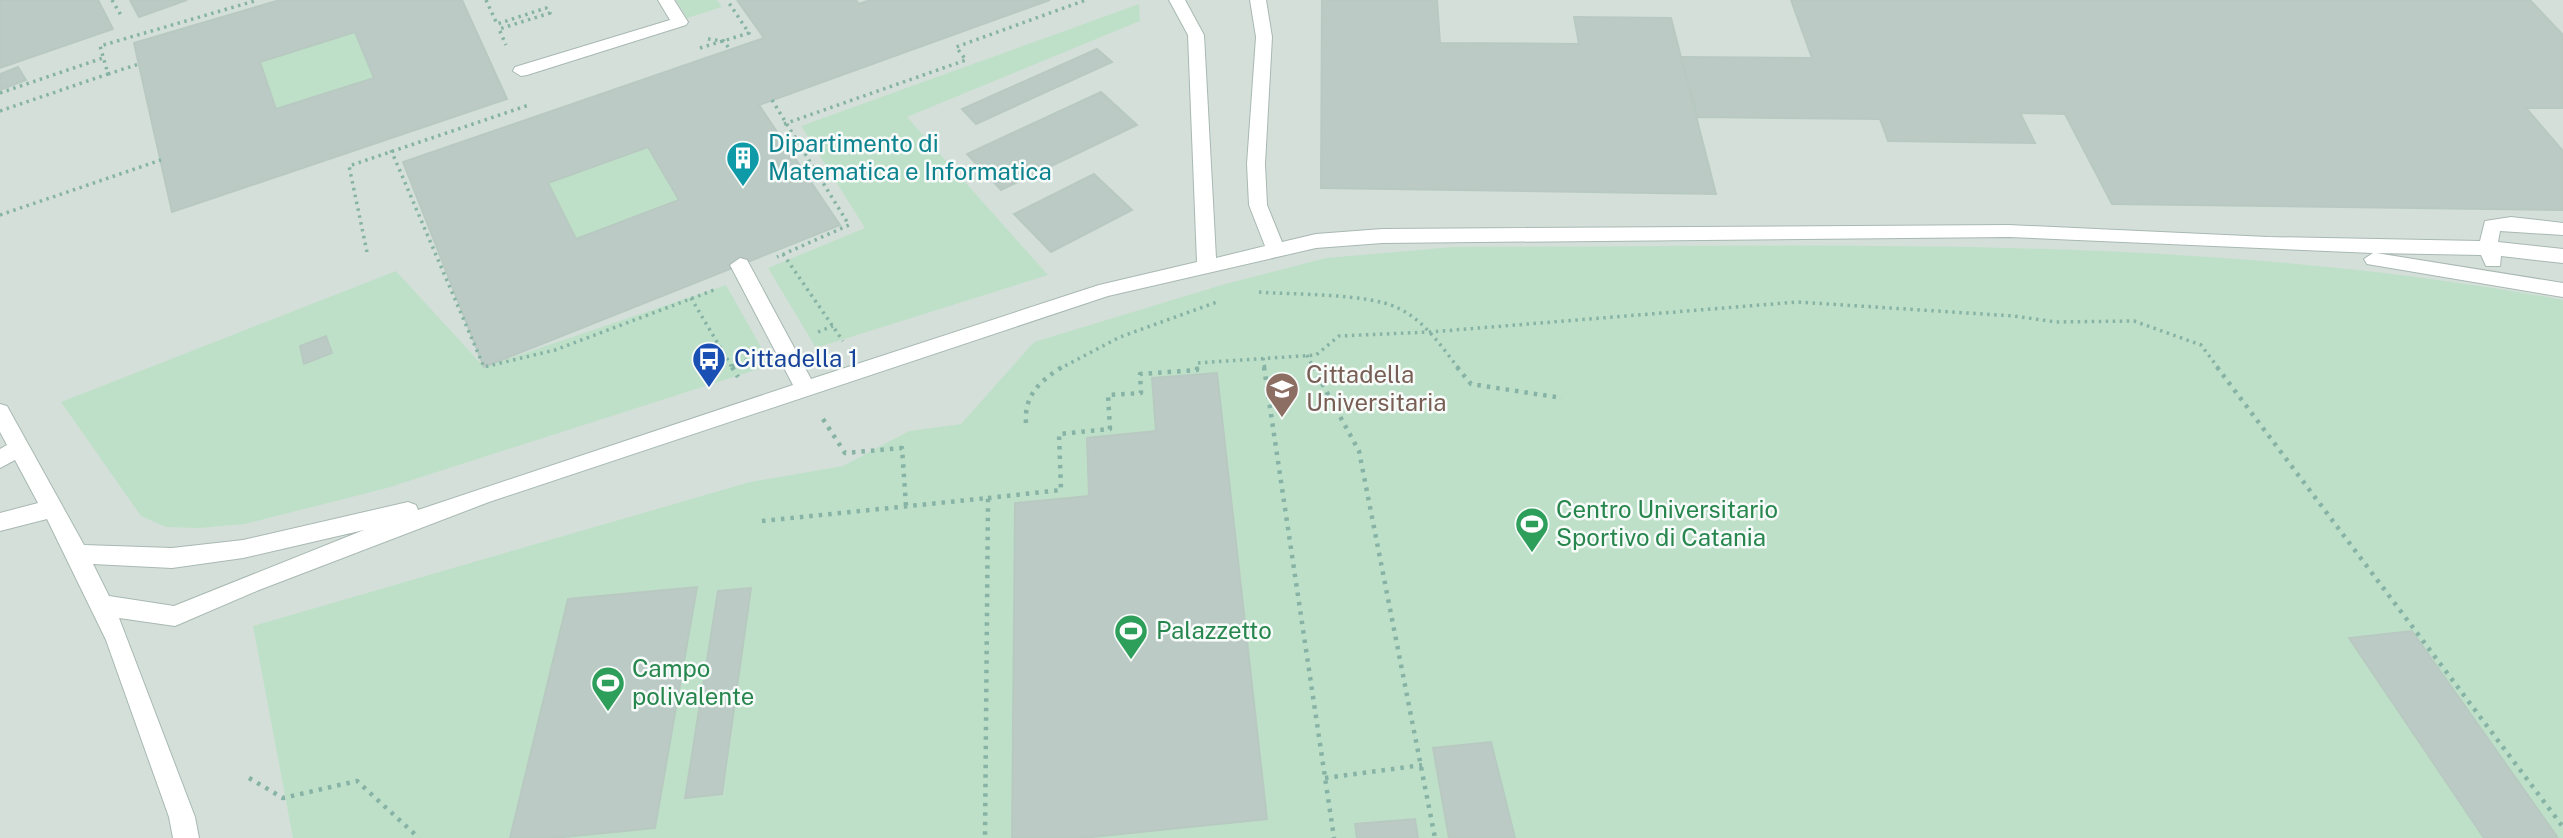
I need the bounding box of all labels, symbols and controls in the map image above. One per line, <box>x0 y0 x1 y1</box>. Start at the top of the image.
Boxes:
place label: Dipartimento di Matematica e Informatica <box>768 129 1052 185</box>
building icon: Dipartimento di Matematica e Informatica <box>724 139 762 188</box>
bus stop icon: Cittadella 1 <box>690 340 728 389</box>
place label: Cittadella 1 <box>734 344 858 372</box>
place label: Cittadella Universitaria <box>1306 360 1447 416</box>
school or university icon: Cittadella Universitaria <box>1263 370 1301 419</box>
place label: Centro Universitario Sportivo di Catania <box>1556 495 1778 551</box>
sports icon: Centro Universitario Sportivo di Catania <box>1513 505 1551 554</box>
sports icon: Palazzetto <box>1112 612 1150 661</box>
place label: Palazzetto <box>1156 616 1272 644</box>
place label: Campo polivalente <box>632 654 754 710</box>
sports icon: Campo polivalente <box>589 664 627 713</box>

